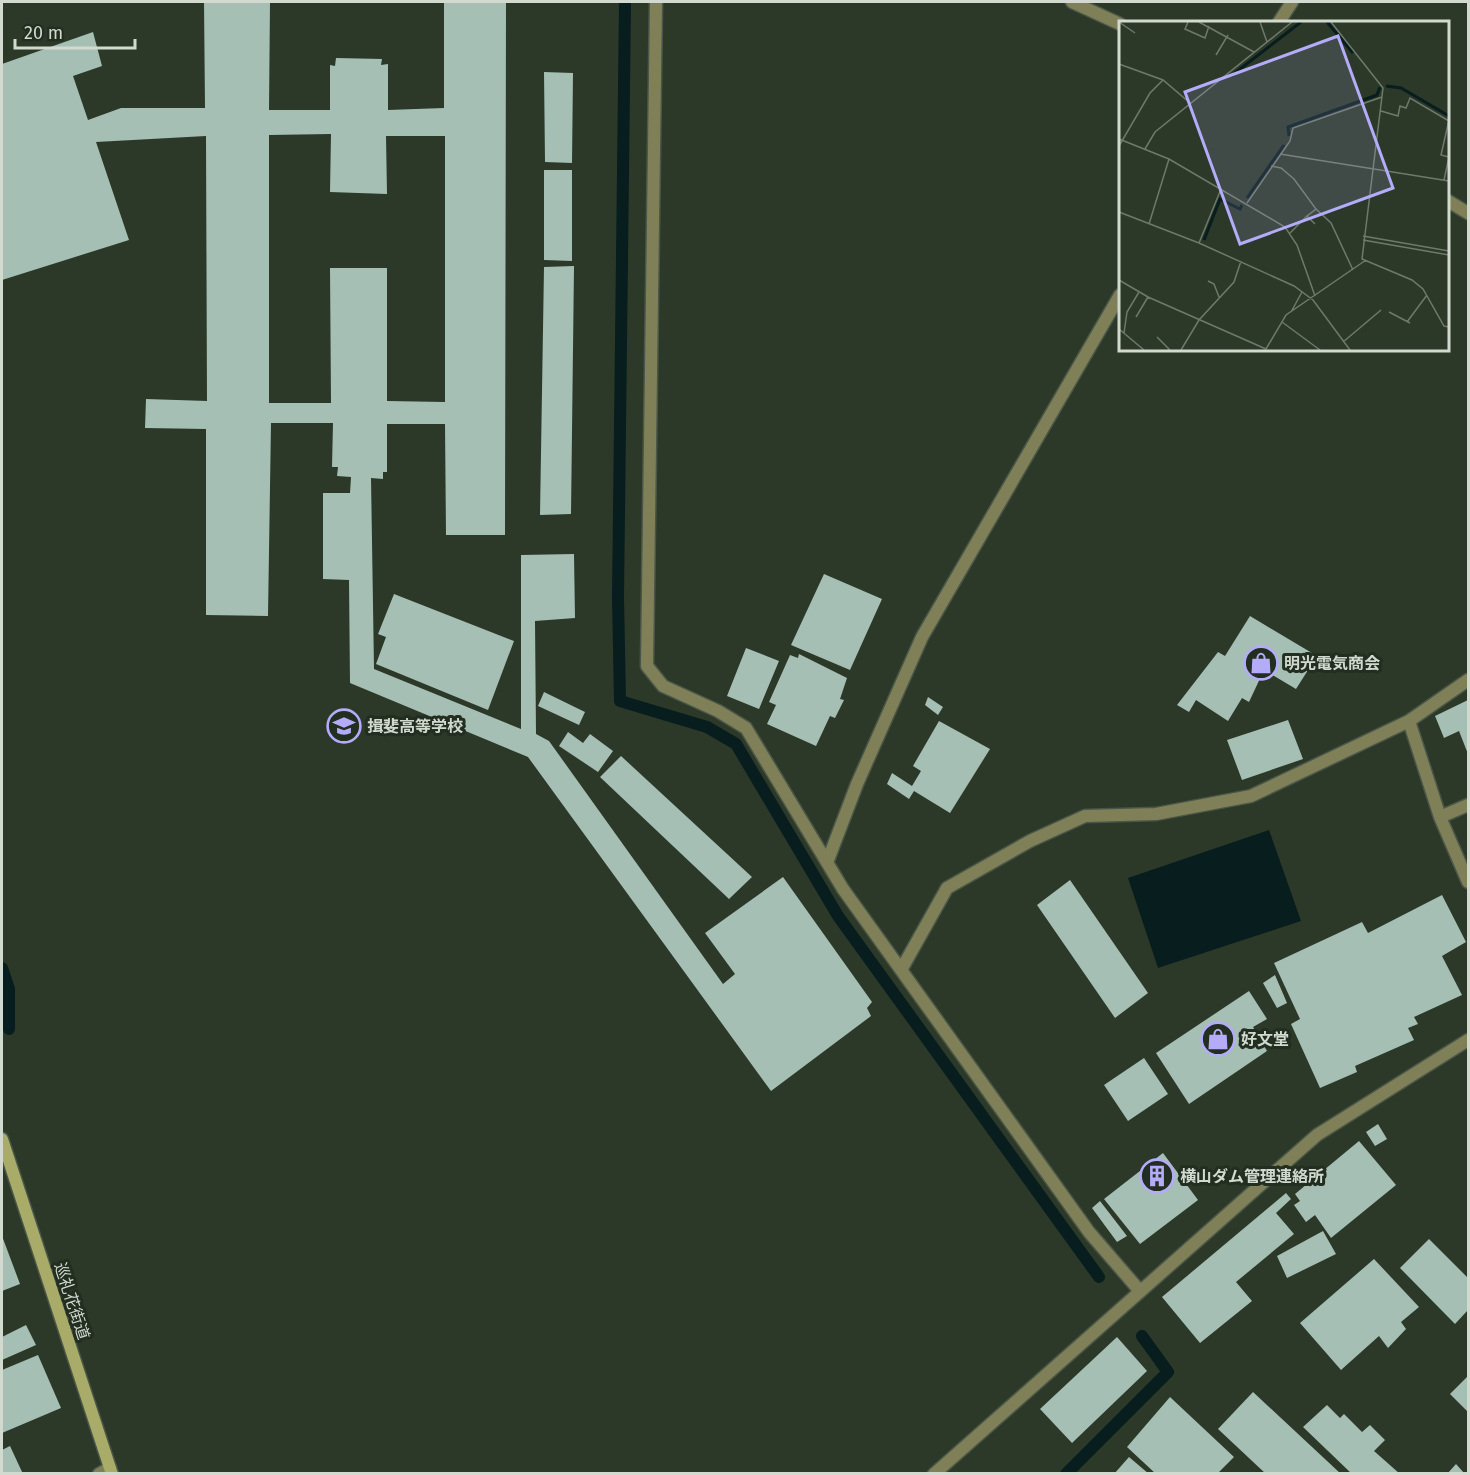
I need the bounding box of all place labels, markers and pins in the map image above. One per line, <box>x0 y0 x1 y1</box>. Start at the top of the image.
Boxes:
shop icon: 明光電気商会 <box>1243 645 1279 681</box>
place label: 明光電気商会 <box>1284 654 1380 673</box>
school or university icon: 揖斐高等学校 <box>326 708 362 744</box>
place label: 揖斐高等学校 <box>367 717 463 736</box>
shop icon: 好文堂 <box>1200 1021 1236 1057</box>
place label: 好文堂 <box>1241 1030 1289 1049</box>
building icon: 横山ダム管理連絡所 <box>1139 1158 1175 1194</box>
place label: 横山ダム管理連絡所 <box>1180 1167 1324 1186</box>

